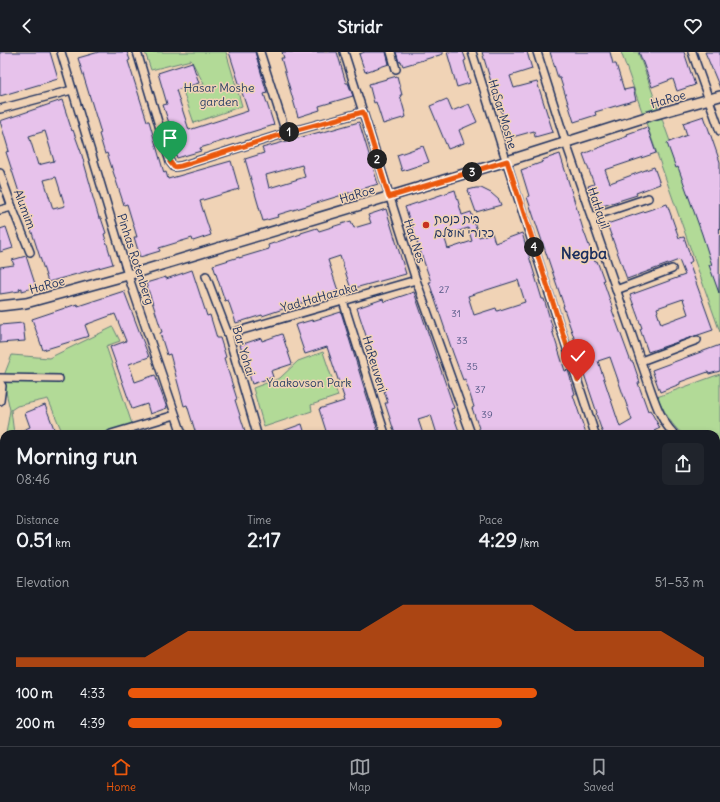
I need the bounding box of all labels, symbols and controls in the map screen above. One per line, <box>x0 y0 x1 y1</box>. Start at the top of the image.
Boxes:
icon: back <box>16 15 38 37</box>
text: Stridr <box>337 15 383 38</box>
icon: heart <box>682 15 704 37</box>
street label: HaSar Moshe <box>485 77 521 151</box>
park label: Hasar Moshe garden <box>184 80 254 109</box>
street label: HaRoe <box>649 87 687 111</box>
pin <box>153 121 187 162</box>
pin: 1 <box>279 122 299 142</box>
text: 1 <box>287 125 291 139</box>
icon: arrive <box>159 127 181 149</box>
pin: 2 <box>367 149 387 169</box>
text: 2 <box>374 152 380 166</box>
pin: 3 <box>462 162 482 182</box>
text: 3 <box>469 165 475 179</box>
street label: HaRoe <box>338 182 376 206</box>
street label: HaHayil <box>585 185 613 231</box>
street label: Alumim <box>11 187 40 231</box>
street label: Pinhas Rotenberg <box>114 211 158 307</box>
place label: בית כנסת כדורי מועלם <box>434 211 495 240</box>
street label: Had Nes <box>401 217 429 265</box>
marker: בית כנסת כדורי מועלם <box>421 220 431 230</box>
pin: 4 <box>524 237 544 257</box>
text: 4 <box>531 240 537 254</box>
district label: Negba <box>561 243 607 264</box>
street label: HaRoe <box>28 273 66 297</box>
street label: Yad HaHazaka <box>279 279 359 315</box>
house number: 27 <box>439 283 449 296</box>
house number: 31 <box>451 307 461 320</box>
street label: Bar Yohai <box>229 324 259 378</box>
street label: HaReuveni <box>359 334 391 394</box>
house number: 33 <box>456 334 468 347</box>
pin <box>561 339 595 380</box>
icon: check <box>567 345 589 367</box>
house number: 35 <box>466 360 478 373</box>
park label: Yaakovson Park <box>267 375 351 390</box>
house number: 37 <box>475 383 485 396</box>
house number: 39 <box>481 408 493 421</box>
text: Morning run <box>16 442 138 470</box>
button: share <box>662 443 704 485</box>
text: 08:46 <box>16 471 50 488</box>
text: Distance <box>16 513 59 527</box>
text: Time <box>247 513 271 527</box>
text: Pace <box>479 513 503 527</box>
text: 0.51 <box>16 527 53 552</box>
text: 2:17 <box>247 527 281 552</box>
text: 4:29 <box>479 527 517 552</box>
text: km <box>53 536 71 550</box>
text: /km <box>517 536 539 550</box>
text: Elevation <box>16 574 69 591</box>
text: 51–53 m <box>655 574 704 591</box>
text: 100 m <box>16 685 53 702</box>
text: 4:33 <box>80 685 105 702</box>
text: 200 m <box>16 715 55 732</box>
text: 4:39 <box>80 715 105 732</box>
tab: Home <box>106 756 136 794</box>
tab: Map <box>349 756 371 794</box>
tab: Saved <box>583 756 614 794</box>

